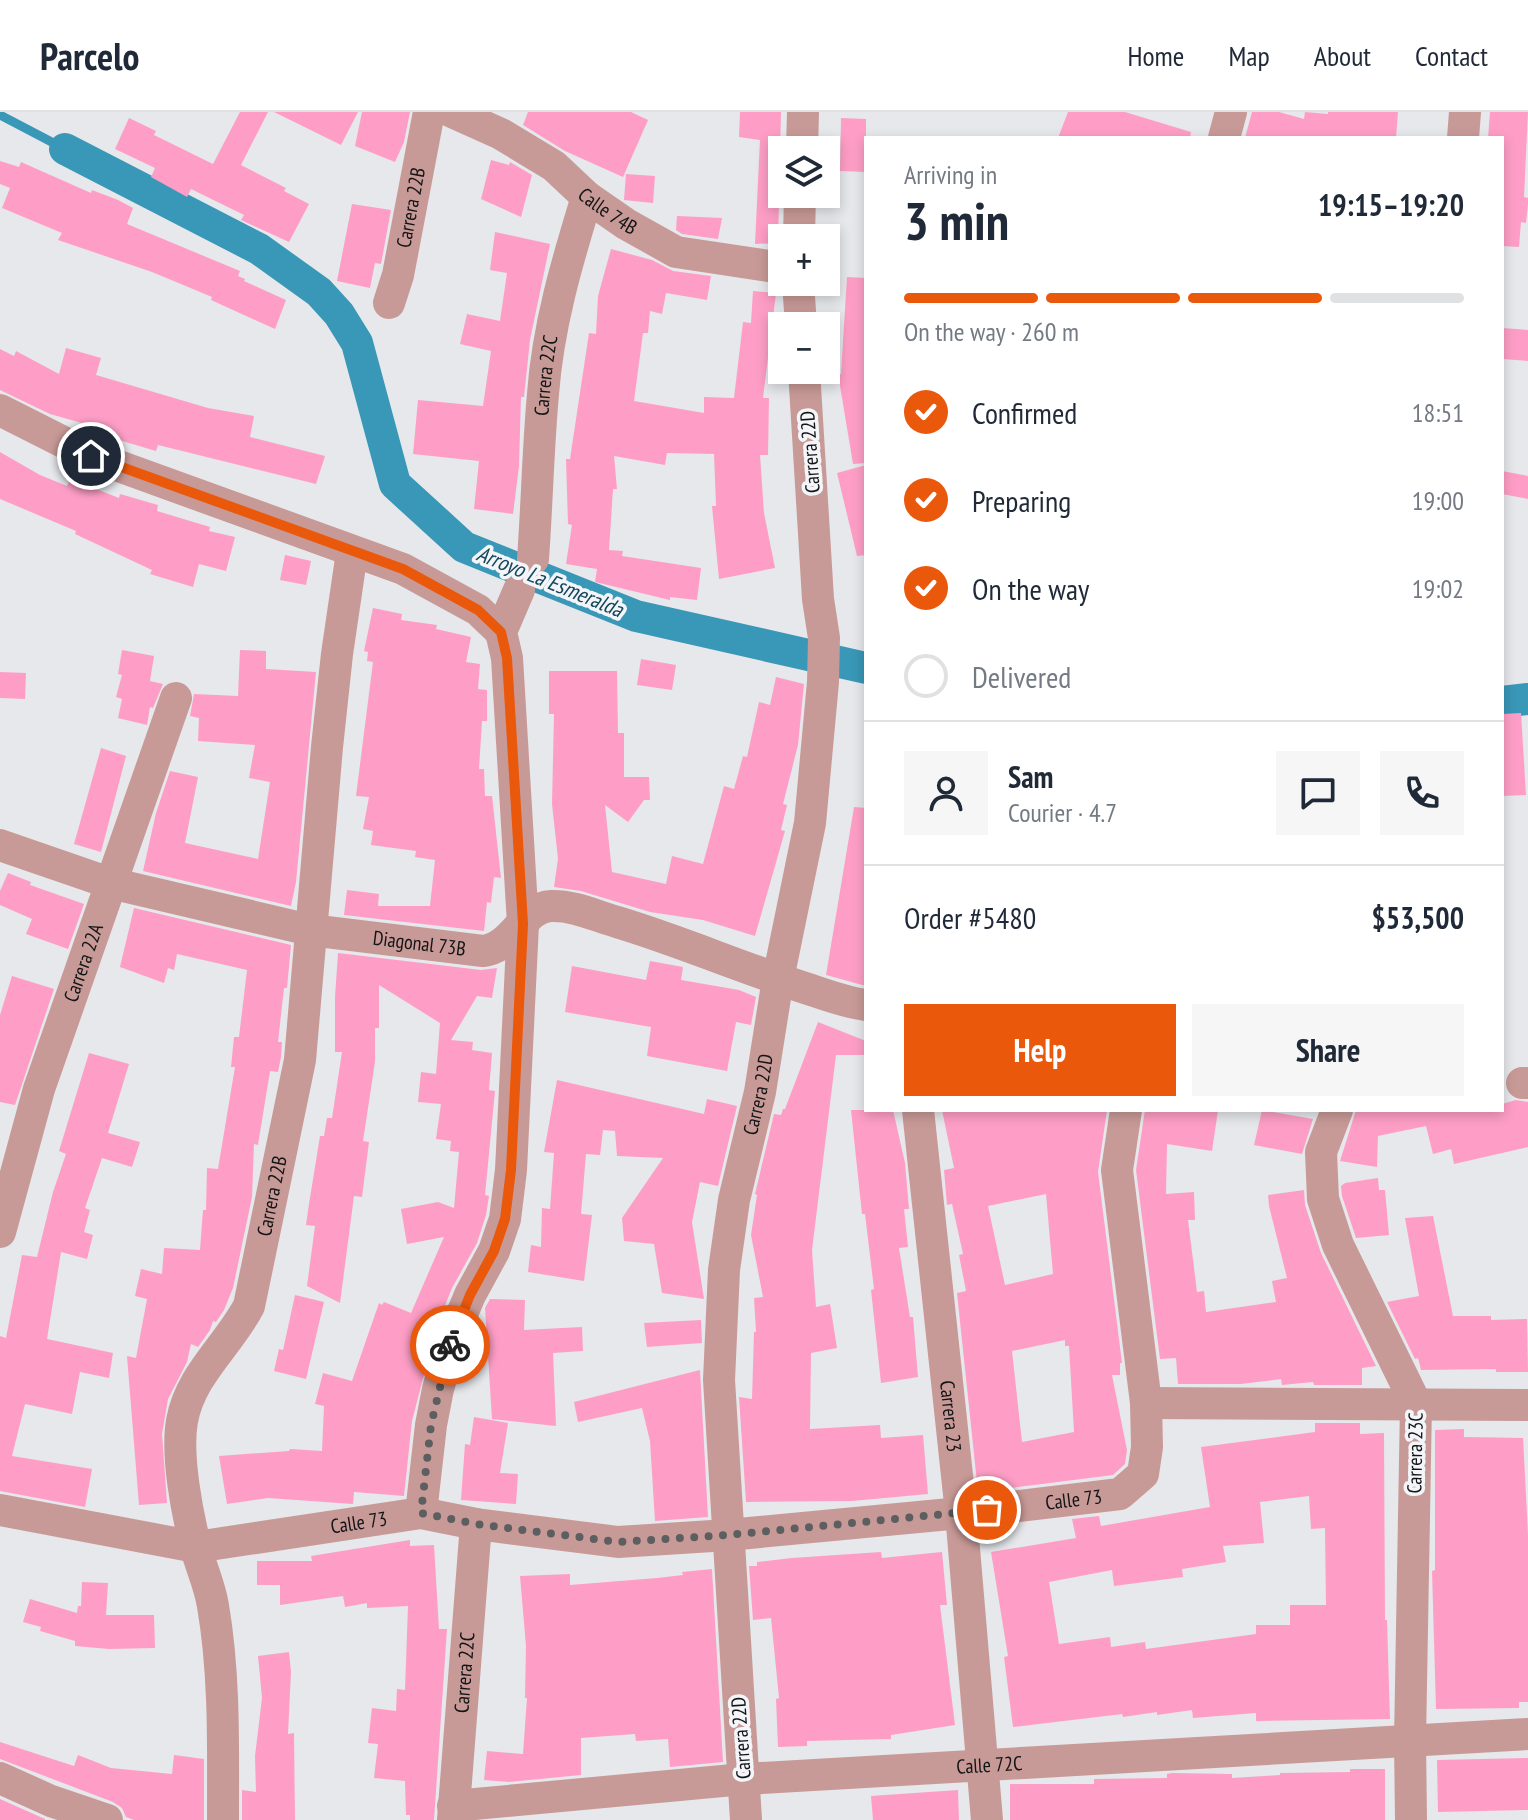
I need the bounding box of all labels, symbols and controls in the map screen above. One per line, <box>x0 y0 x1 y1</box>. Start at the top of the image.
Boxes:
text: Parcelo <box>40 31 139 80</box>
text: Home <box>1128 37 1184 74</box>
text: Map <box>1228 37 1270 74</box>
text: About <box>1314 37 1371 74</box>
text: Contact <box>1415 37 1488 74</box>
map controls <box>768 136 840 384</box>
button: layers <box>768 136 840 208</box>
text: Arriving in <box>904 158 997 191</box>
street label: Carrera 22B <box>390 165 431 250</box>
street label: Calle 74B <box>572 182 642 241</box>
text: 19:15–19:20 <box>1318 185 1464 224</box>
text: 3 min <box>904 187 1009 254</box>
button: + <box>768 224 840 296</box>
button: − <box>768 312 840 384</box>
text: On the way · 260 m <box>904 315 1079 348</box>
street label: Carrera 22C <box>528 333 563 417</box>
icon: check <box>904 390 948 434</box>
text: Confirmed <box>972 393 1077 432</box>
text: 18:51 <box>1412 396 1464 429</box>
street label: Carrera 22D <box>794 410 826 494</box>
pin <box>57 422 125 490</box>
icon: home <box>69 434 113 478</box>
icon: check <box>904 478 948 522</box>
text: Preparing <box>972 481 1071 520</box>
text: 19:00 <box>1412 484 1464 517</box>
water label: Arroyo La Esmeralda <box>473 539 628 623</box>
icon: check <box>904 566 948 610</box>
text: On the way <box>972 569 1089 608</box>
text: 19:02 <box>1412 572 1464 605</box>
text: Delivered <box>972 657 1071 696</box>
button: person <box>904 751 988 835</box>
button: chat <box>1276 751 1360 835</box>
button: phone <box>1380 751 1464 835</box>
text: Sam <box>1008 757 1053 796</box>
text: Courier · 4.7 <box>1008 796 1117 829</box>
text: Order #5480 <box>904 898 1036 937</box>
text: $53,500 <box>1371 898 1464 937</box>
street label: Carrera 22A <box>58 920 109 1005</box>
street label: Diagonal 73B <box>372 925 467 962</box>
button: Help <box>904 1004 1176 1096</box>
button: Share <box>1192 1004 1464 1096</box>
street label: Carrera 22D <box>737 1052 779 1138</box>
street label: Carrera 22B <box>251 1154 293 1238</box>
courier <box>410 1305 490 1385</box>
icon: bike <box>428 1323 472 1367</box>
street label: Carrera 23 <box>934 1379 967 1453</box>
street label: Carrera 23C <box>1401 1412 1429 1494</box>
pin <box>953 1476 1021 1544</box>
street label: Calle 73 <box>1044 1483 1103 1516</box>
icon: bag <box>965 1488 1009 1532</box>
street label: Calle 73 <box>329 1505 389 1540</box>
street label: Carrera 22C <box>448 1631 481 1714</box>
street label: Carrera 22D <box>725 1696 757 1780</box>
street label: Calle 72C <box>956 1750 1023 1780</box>

